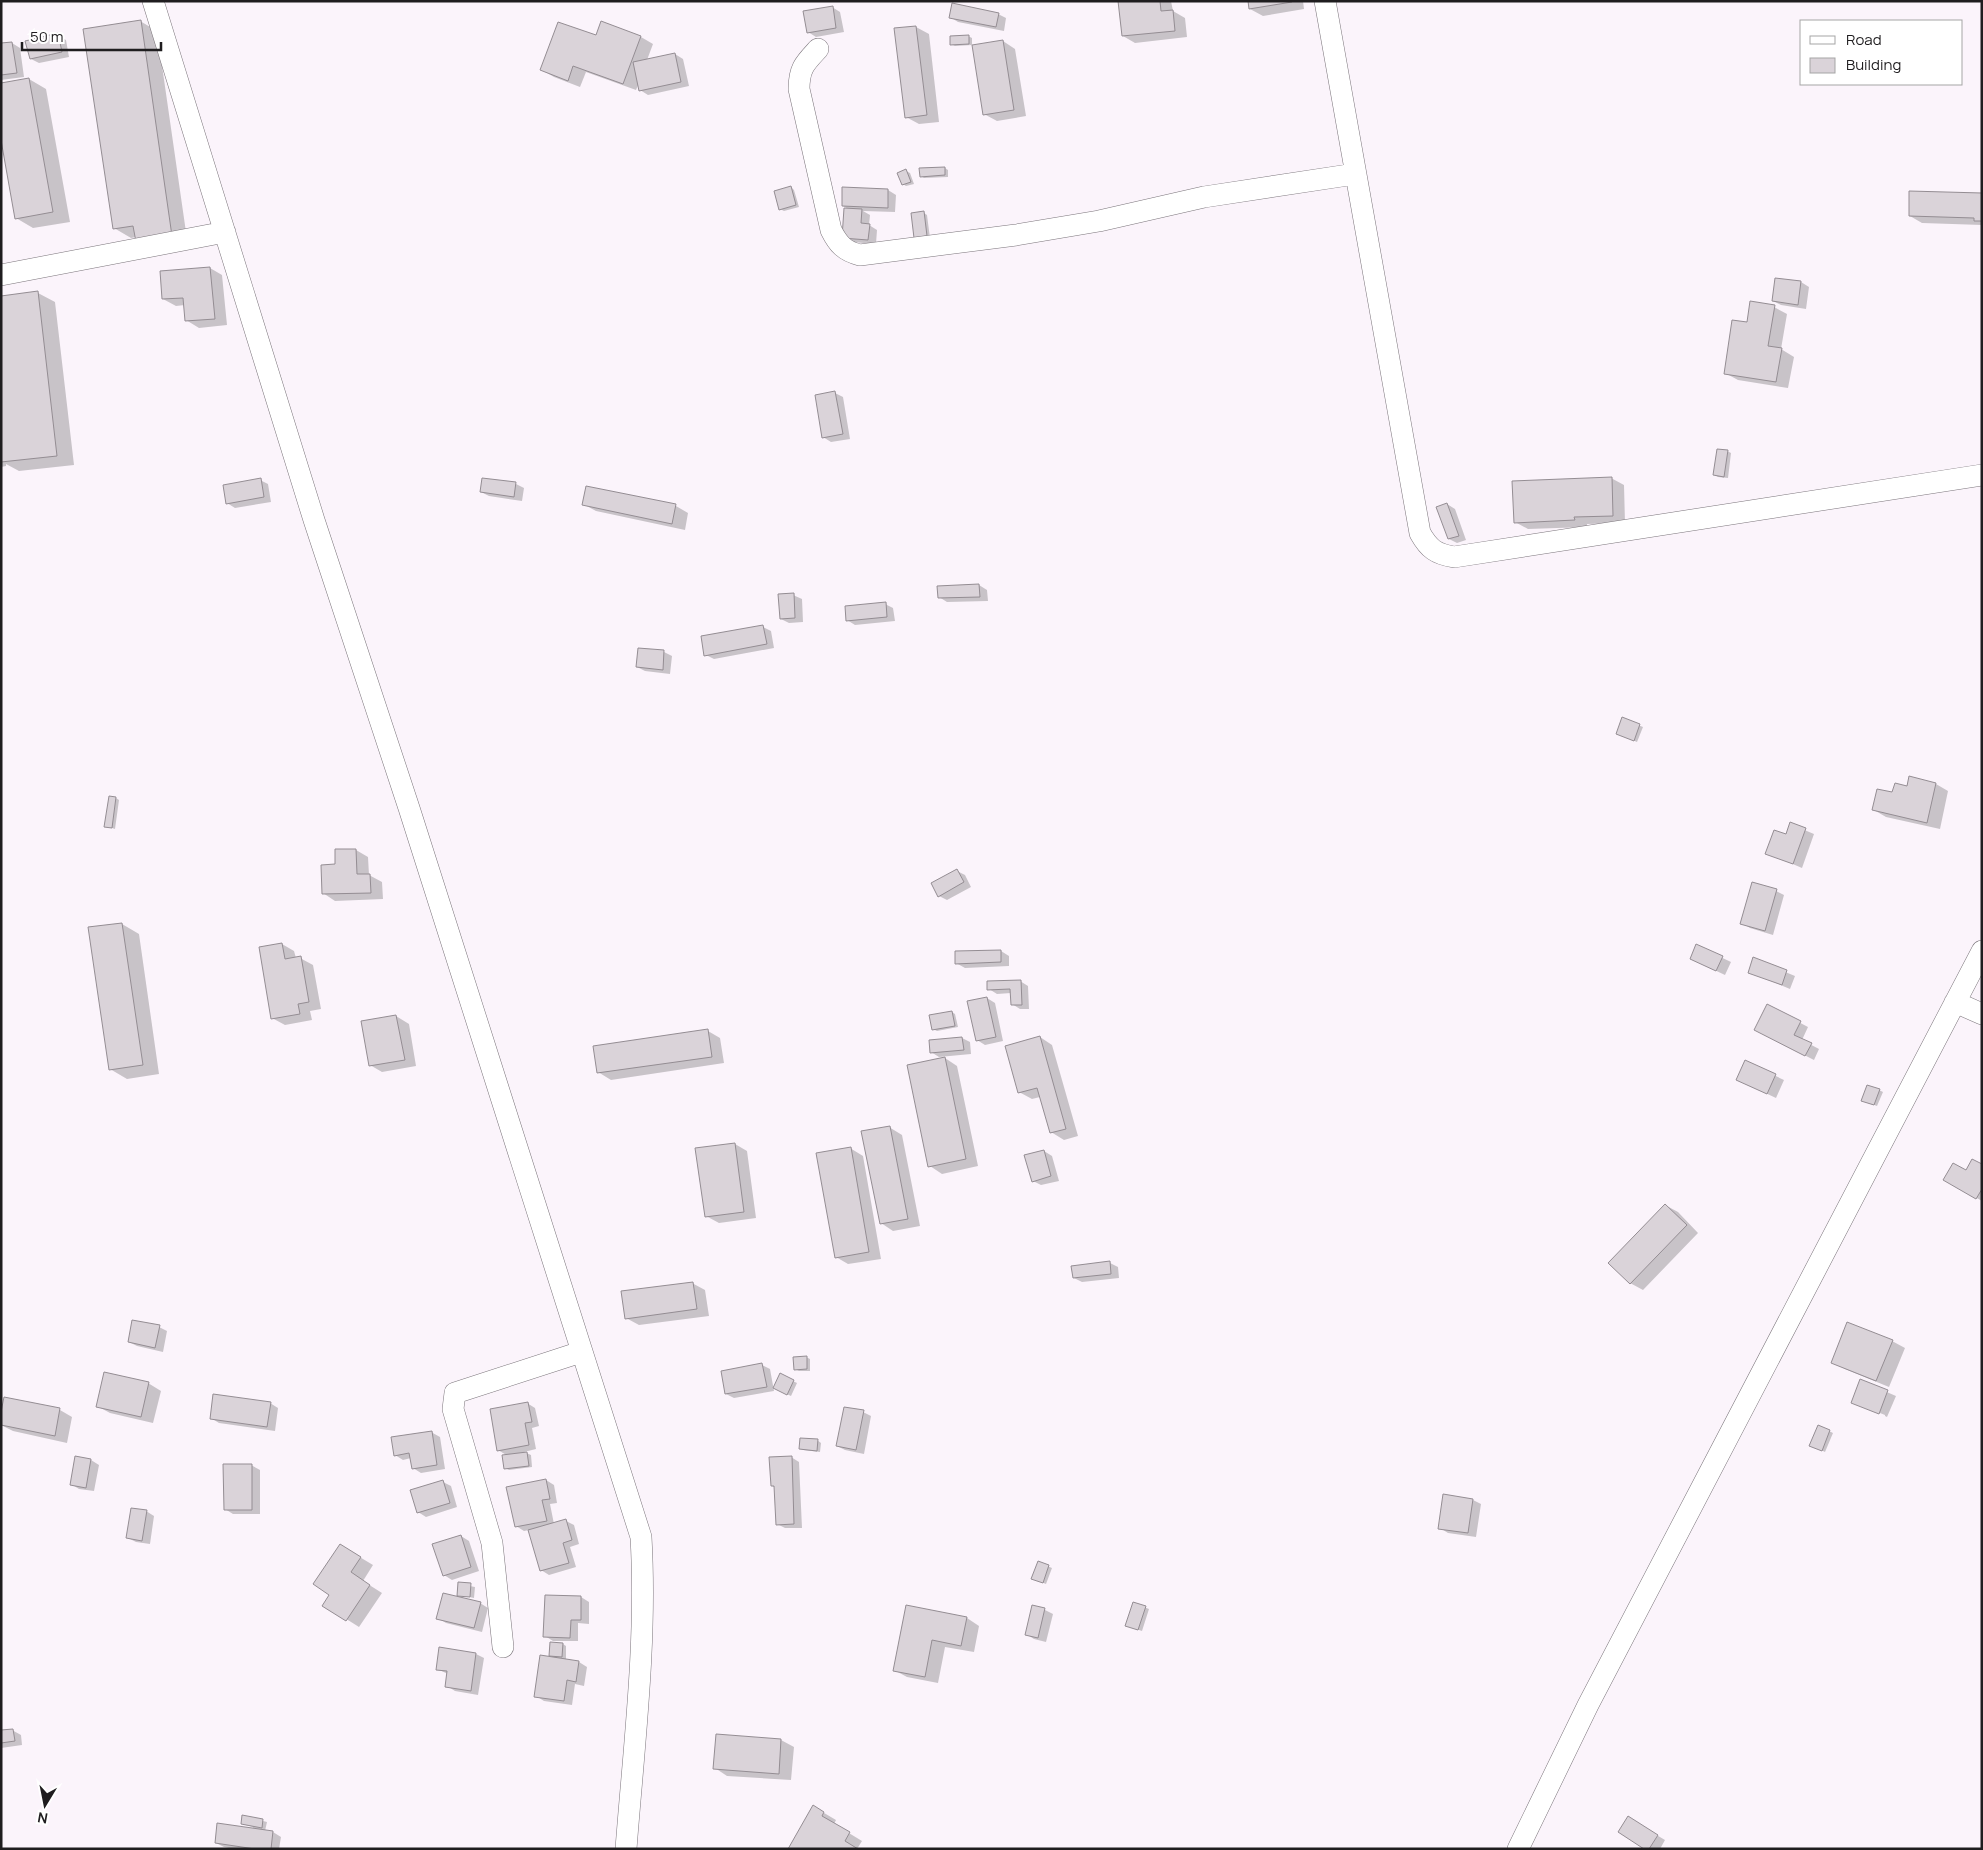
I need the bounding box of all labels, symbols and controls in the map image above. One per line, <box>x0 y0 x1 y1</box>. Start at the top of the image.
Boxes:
scale bar <box>22 20 161 52</box>
legend <box>1800 20 1963 85</box>
text: 50 m <box>30 26 64 47</box>
text: Road <box>1846 29 1882 50</box>
text: Building <box>1846 54 1901 75</box>
north arrow <box>20 1780 70 1830</box>
text: N <box>36 1808 49 1829</box>

